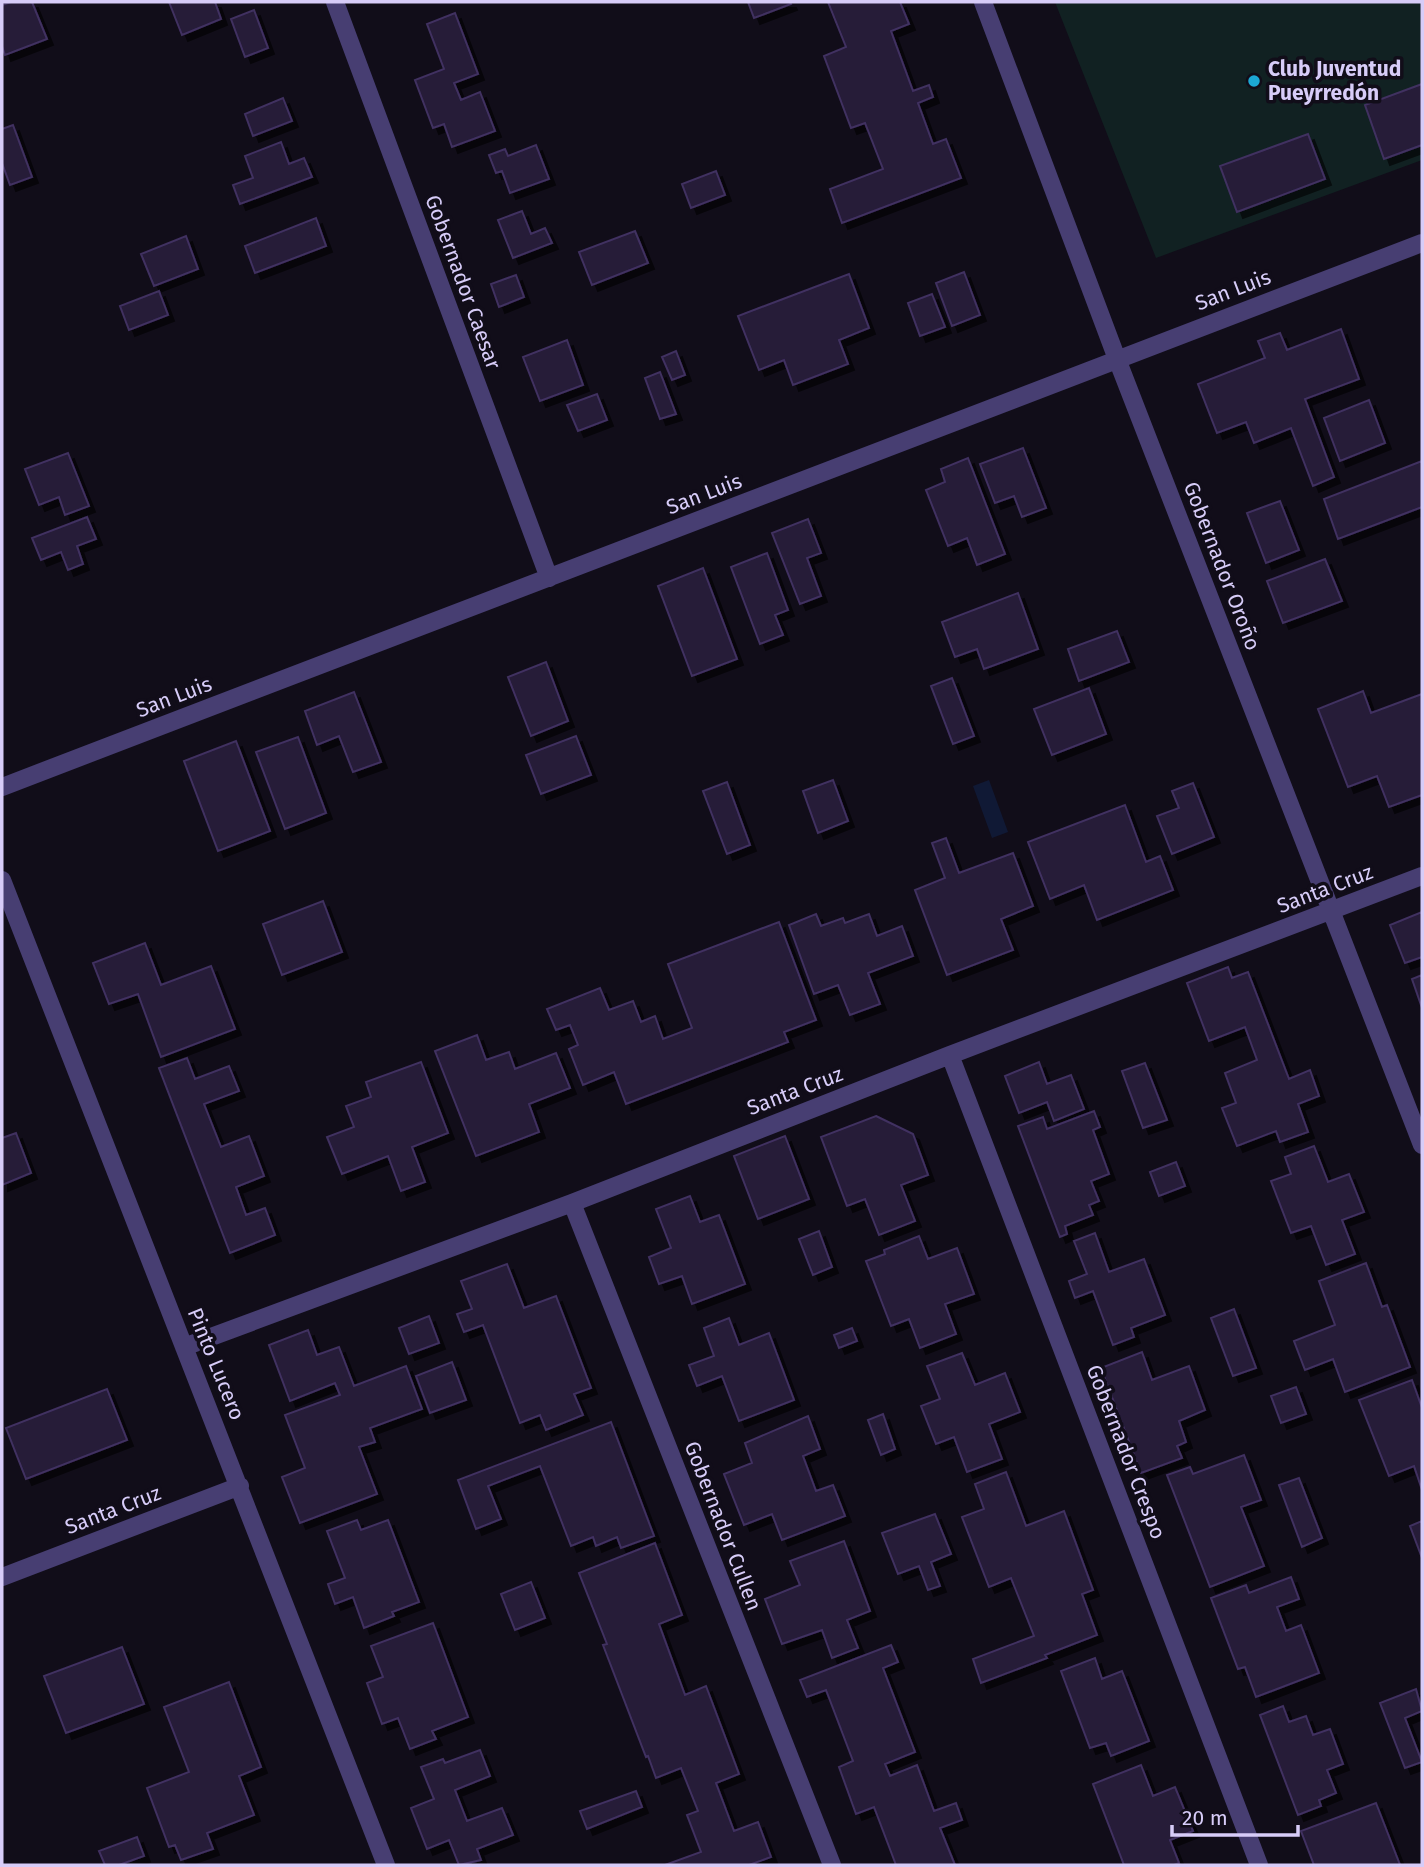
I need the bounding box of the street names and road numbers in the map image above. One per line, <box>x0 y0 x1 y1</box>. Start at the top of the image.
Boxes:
street label: Gobernador Caesar <box>419 191 507 373</box>
street label: San Luis <box>1192 264 1275 316</box>
street label: San Luis <box>663 468 746 520</box>
street label: Gobernador Oroño <box>1178 478 1266 654</box>
street label: San Luis <box>133 671 216 723</box>
street label: Santa Cruz <box>1273 859 1377 919</box>
street label: Santa Cruz <box>743 1061 847 1121</box>
street label: Pinto Lucero <box>182 1304 250 1424</box>
street label: Gobernador Crespo <box>1081 1361 1171 1543</box>
street label: Gobernador Cullen <box>679 1438 767 1614</box>
street label: Santa Cruz <box>61 1480 165 1540</box>

